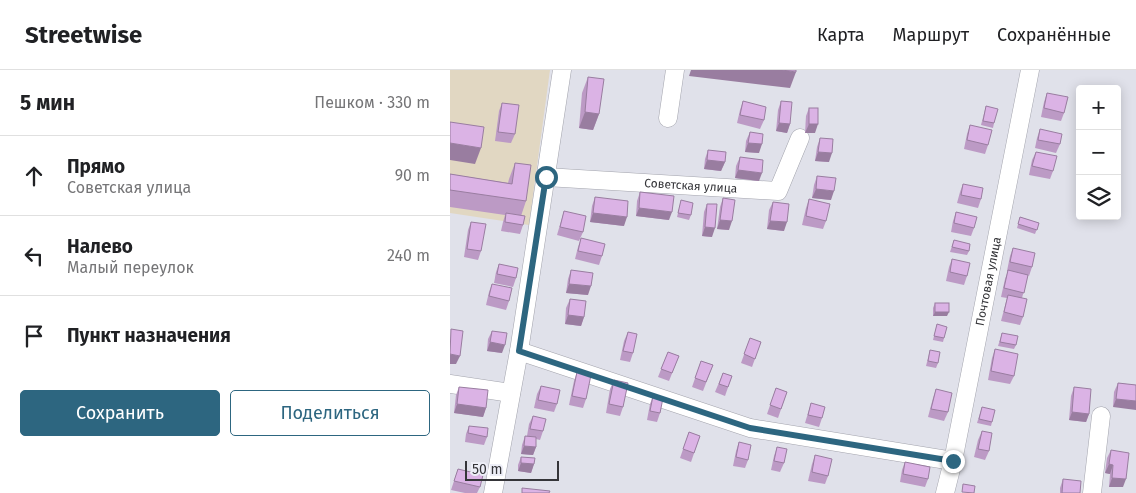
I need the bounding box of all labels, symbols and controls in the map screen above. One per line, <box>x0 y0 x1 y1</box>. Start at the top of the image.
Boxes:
text: Streetwise <box>25 21 142 49</box>
text: Карта <box>817 24 865 46</box>
text: Маршрут <box>893 24 969 46</box>
text: Сохранённые <box>997 24 1111 46</box>
map controls <box>1076 85 1121 220</box>
button: + <box>1076 85 1121 130</box>
text: 5 мин <box>20 90 75 116</box>
text: Пешком · 330 m <box>314 93 430 112</box>
button: − <box>1076 130 1121 175</box>
text: Прямо <box>67 155 125 178</box>
icon: ahead <box>20 162 48 190</box>
text: 90 m <box>395 166 430 185</box>
route start <box>535 166 558 189</box>
button: layers <box>1076 175 1121 220</box>
street label: Советская улица <box>644 176 738 196</box>
text: Советская улица <box>67 178 191 197</box>
text: Налево <box>67 235 133 258</box>
street label: Почтовая улица <box>973 236 1004 327</box>
icon: left <box>20 242 48 270</box>
text: 240 m <box>387 246 430 265</box>
text: Малый переулок <box>67 258 194 277</box>
icon: arrive <box>20 322 48 350</box>
text: Пункт назначения <box>67 324 231 347</box>
button: Сохранить <box>20 390 220 436</box>
button: Поделиться <box>230 390 430 436</box>
route end <box>942 450 965 473</box>
scale bar <box>465 458 559 481</box>
text: 50 m <box>472 461 503 478</box>

